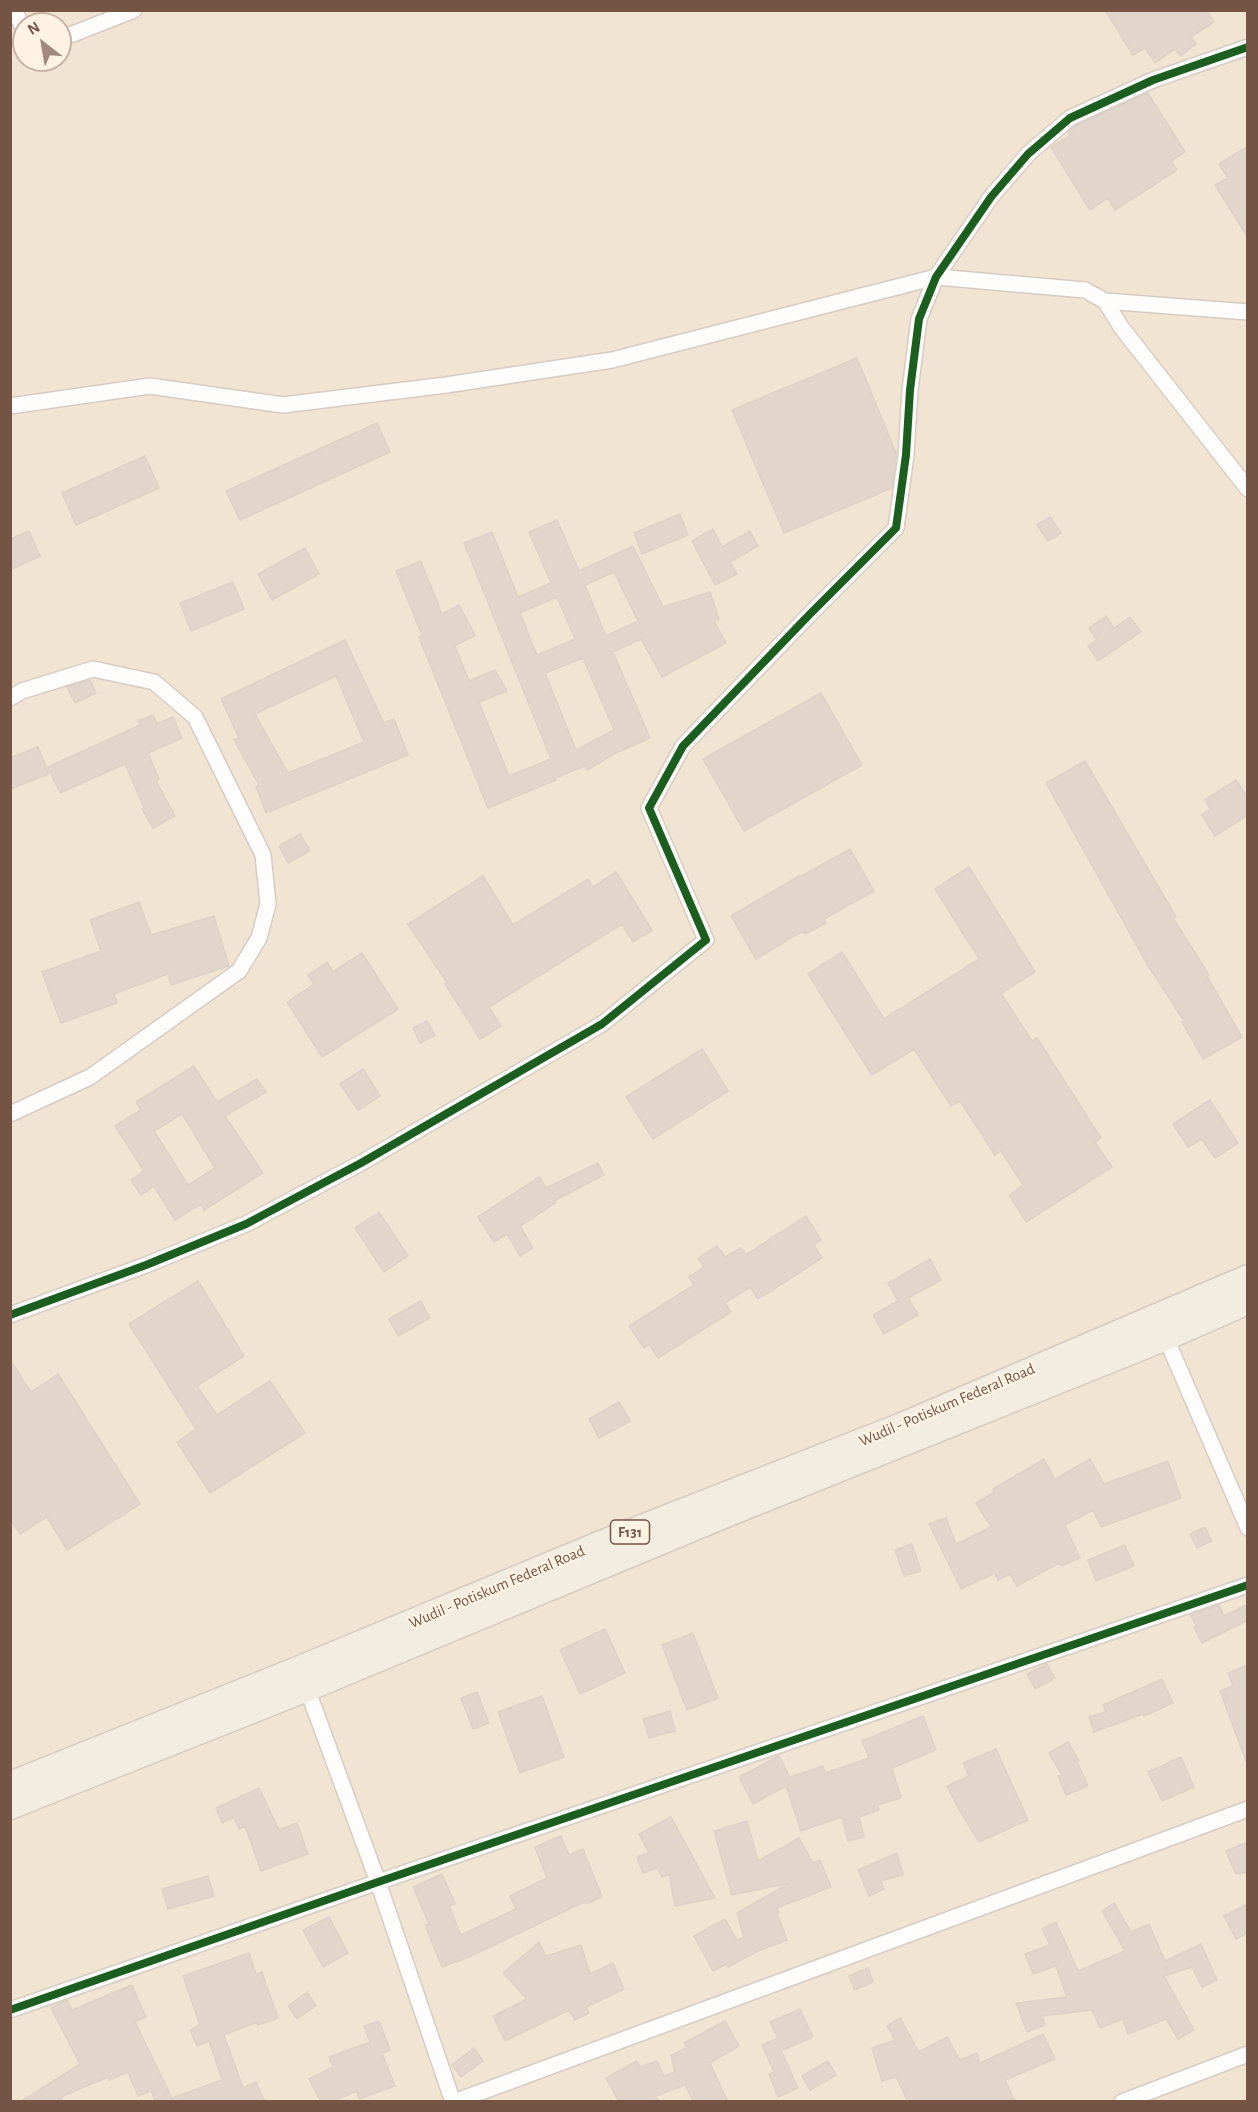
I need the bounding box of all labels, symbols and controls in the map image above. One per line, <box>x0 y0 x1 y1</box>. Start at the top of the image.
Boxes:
north arrow <box>12 12 72 72</box>
text: N <box>25 19 43 38</box>
street label: Wudil - Potiskum Federal Road <box>856 1359 1038 1451</box>
road number: F131 <box>610 1520 650 1544</box>
street label: Wudil - Potiskum Federal Road <box>406 1541 588 1633</box>

